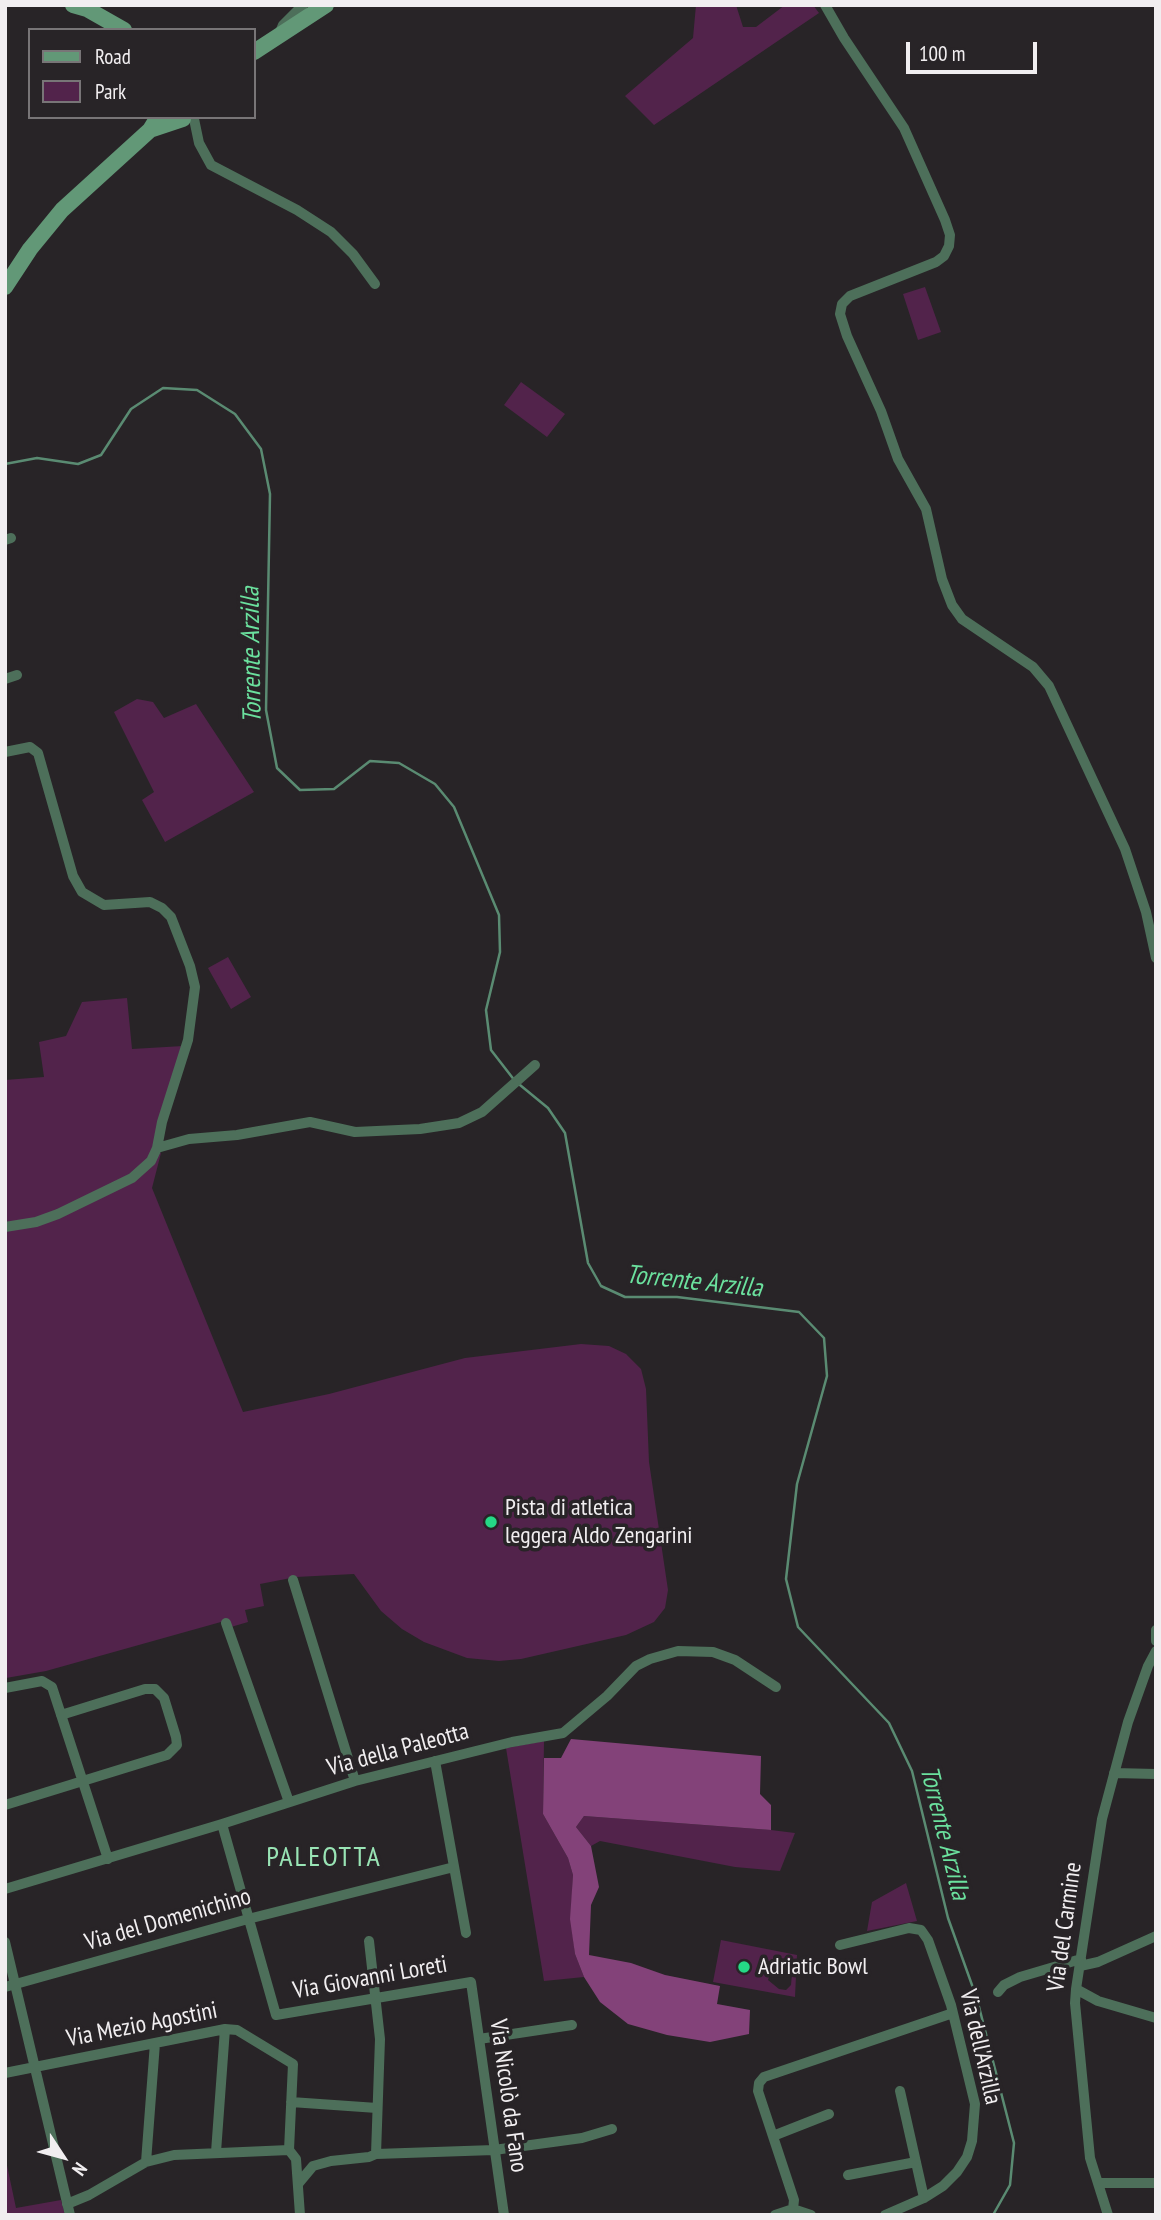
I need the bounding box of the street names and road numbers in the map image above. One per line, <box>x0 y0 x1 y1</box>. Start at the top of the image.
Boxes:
street label: Via della Paleotta <box>324 1717 472 1783</box>
street label: Via del Carmine <box>1042 1861 1088 1993</box>
street label: Via del Domenichino <box>82 1883 254 1957</box>
street label: Via Giovanni Loreti <box>291 1950 449 2006</box>
street label: Via dell'Arzilla <box>953 1987 1007 2107</box>
street label: Via Mezio Agostini <box>64 1996 220 2054</box>
street label: Via Nicolò da Fano <box>483 2018 533 2174</box>

